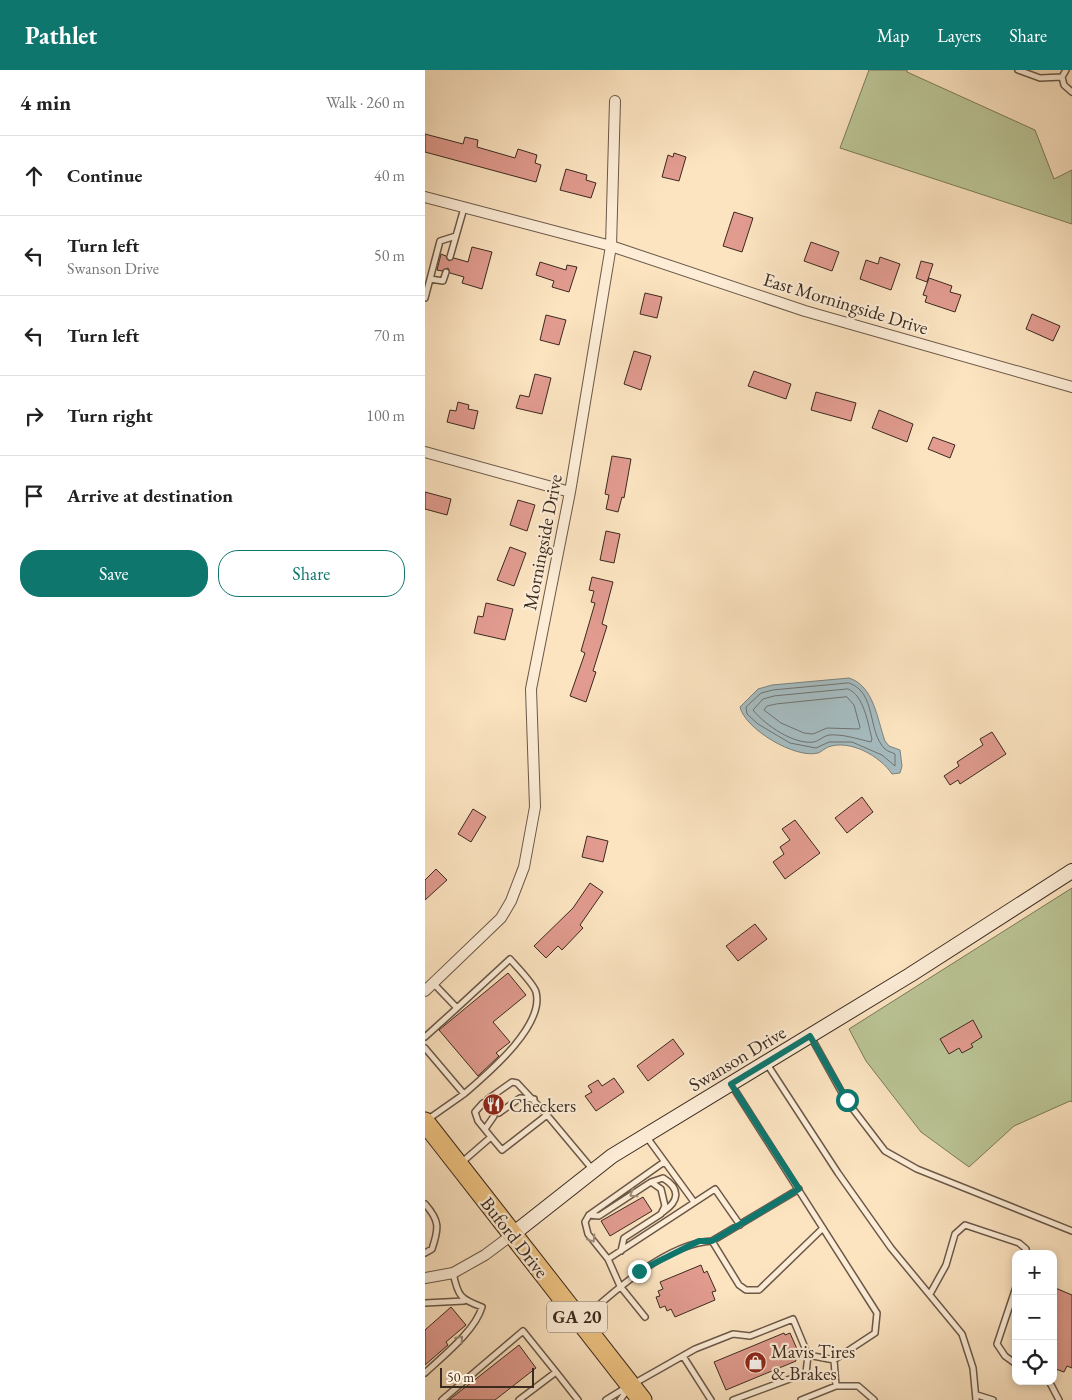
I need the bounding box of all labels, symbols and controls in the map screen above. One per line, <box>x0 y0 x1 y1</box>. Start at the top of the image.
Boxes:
text: Pathlet <box>25 20 97 51</box>
text: Map <box>877 24 909 47</box>
text: Layers <box>937 24 981 47</box>
text: Share <box>1009 24 1047 47</box>
text: 4 min <box>20 89 71 116</box>
text: Walk · 260 m <box>326 92 405 113</box>
icon: ahead <box>20 162 48 190</box>
text: Continue <box>67 163 142 188</box>
text: 40 m <box>374 165 405 186</box>
text: Turn left <box>67 233 139 258</box>
icon: left <box>20 242 48 270</box>
text: 50 m <box>374 245 405 266</box>
text: Swanson Drive <box>67 258 159 279</box>
street label: East Morningside Drive <box>760 266 931 340</box>
icon: left <box>20 322 48 350</box>
text: Turn left <box>67 323 139 348</box>
text: 70 m <box>374 325 405 346</box>
icon: right <box>20 402 48 430</box>
text: Turn right <box>67 403 153 428</box>
text: 100 m <box>366 405 405 426</box>
street label: Morningside Drive <box>517 472 568 612</box>
icon: arrive <box>20 482 48 510</box>
text: Arrive at destination <box>67 483 233 508</box>
button: Save <box>20 550 208 597</box>
button: Share <box>218 550 405 597</box>
street label: Swanson Drive <box>684 1020 790 1097</box>
route start <box>836 1089 859 1112</box>
restaurant icon: Checkers <box>481 1093 505 1117</box>
place label: Checkers <box>509 1093 576 1118</box>
one-way arrow <box>629 1188 639 1197</box>
street label: Buford Drive <box>475 1192 554 1283</box>
one-way arrow <box>586 1233 595 1243</box>
map controls <box>1012 1250 1057 1385</box>
button: + <box>1012 1250 1057 1295</box>
route end <box>628 1260 651 1283</box>
button: − <box>1012 1295 1057 1340</box>
road number: GA 20 <box>547 1302 607 1332</box>
one-way arrow <box>454 1336 463 1345</box>
place label: Mavis Tires & Brakes <box>771 1339 855 1386</box>
button: locate <box>1012 1340 1057 1385</box>
shop icon: Mavis Tires & Brakes <box>743 1350 767 1374</box>
scale bar <box>440 1365 534 1388</box>
text: 50 m <box>447 1368 474 1386</box>

